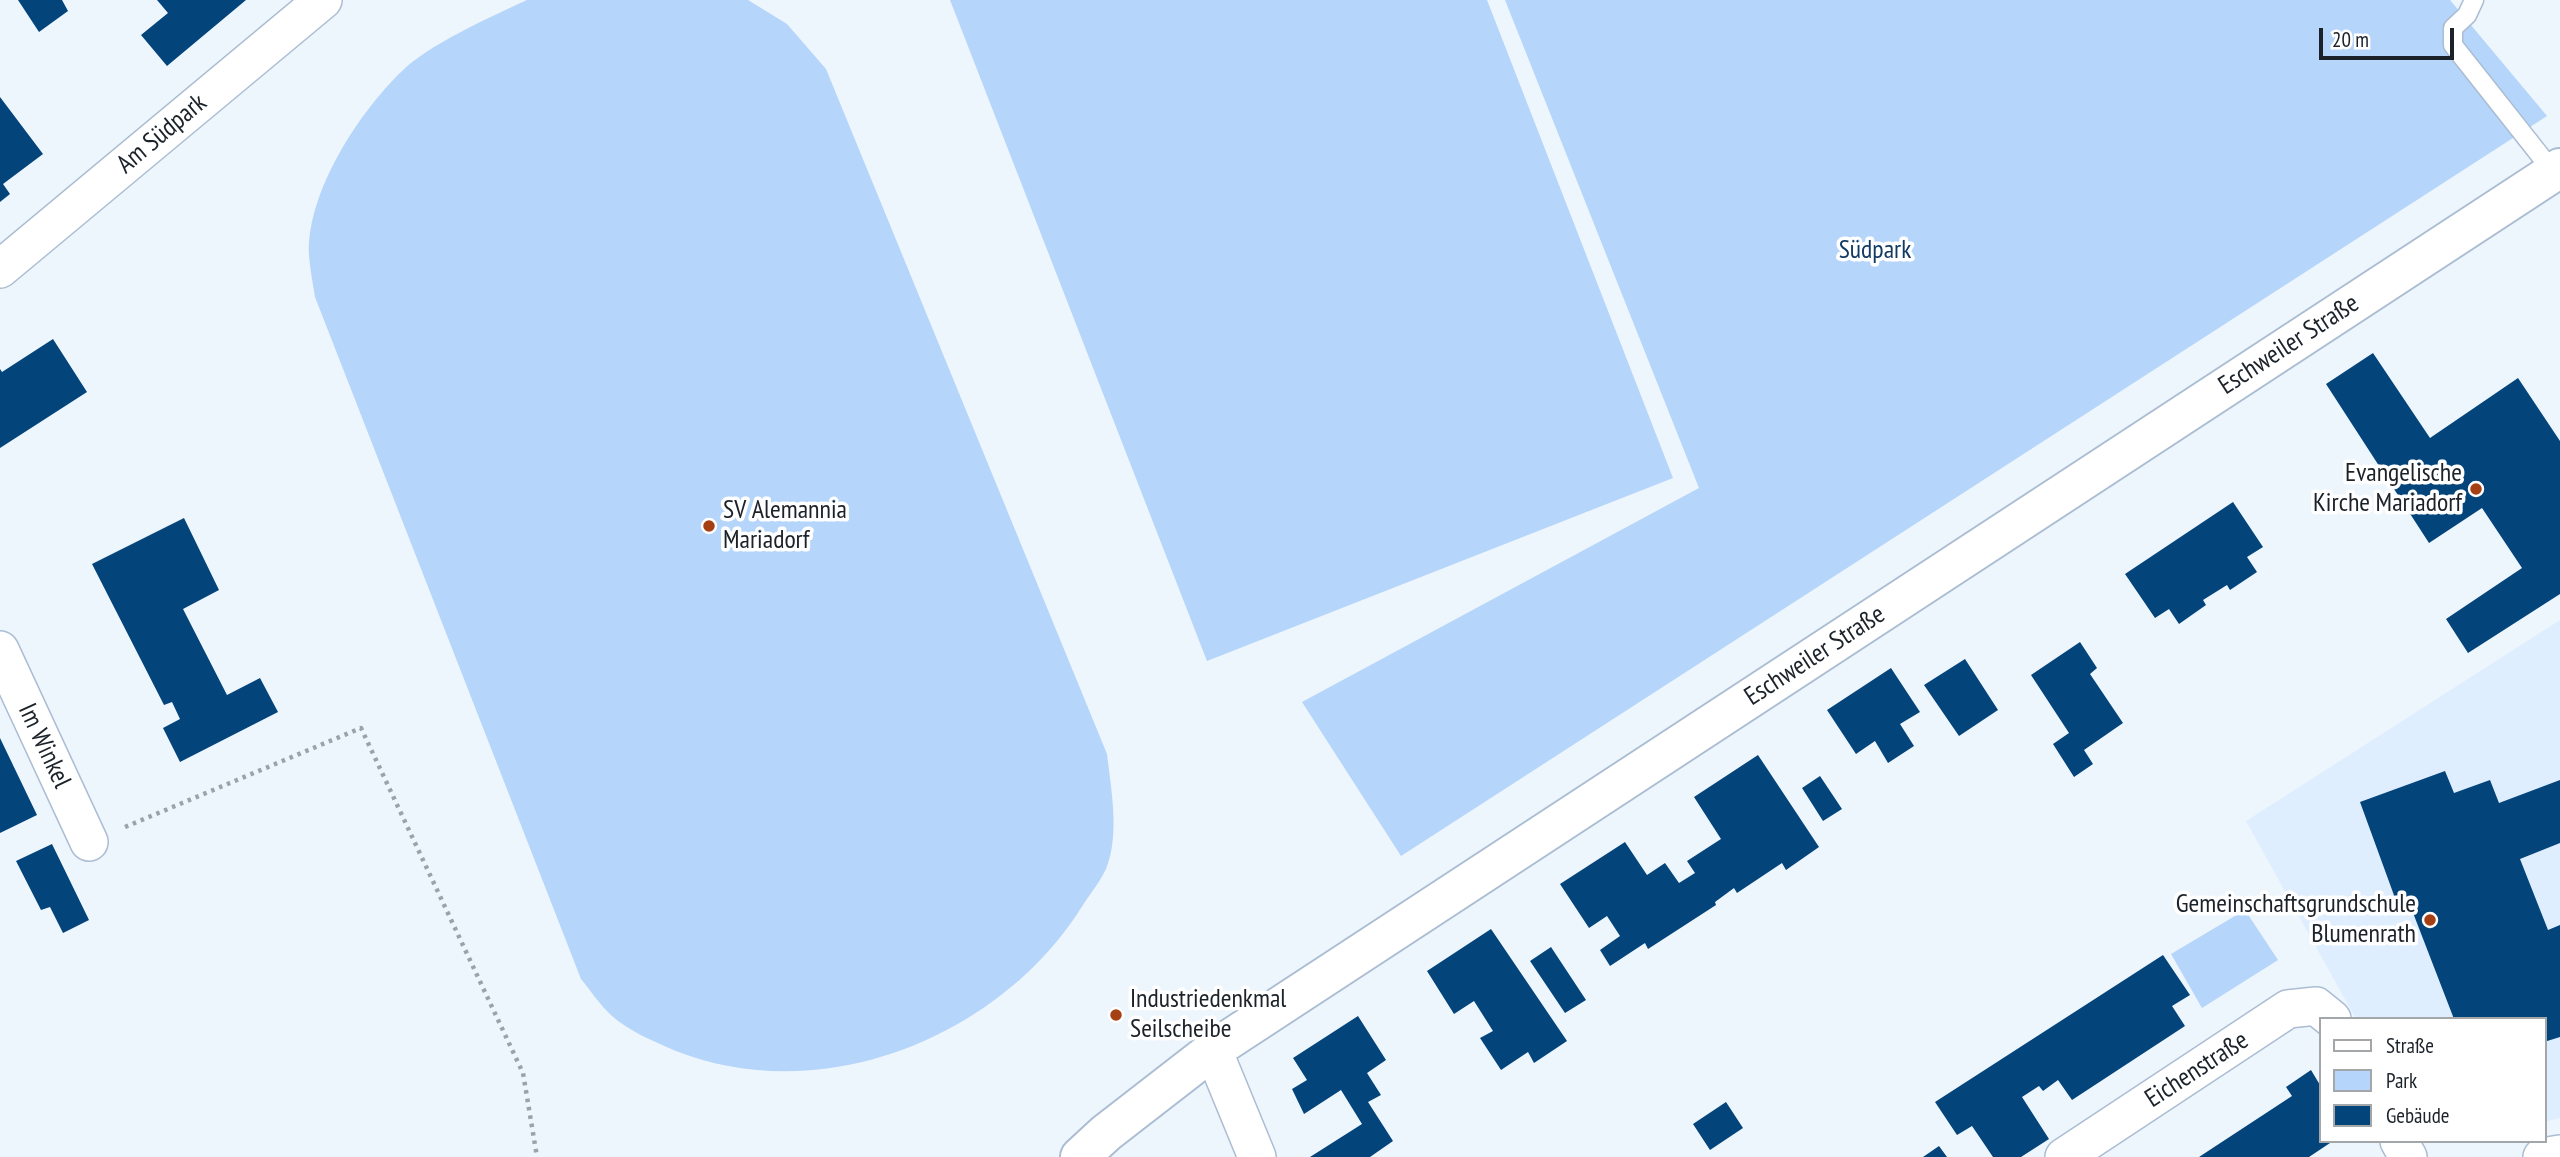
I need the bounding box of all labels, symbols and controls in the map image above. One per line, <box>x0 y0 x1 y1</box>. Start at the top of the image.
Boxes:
scale bar <box>2322 14 2457 58</box>
text: 20 m <box>2332 26 2369 53</box>
street label: Am Südpark <box>111 88 213 180</box>
park label: Südpark <box>1839 235 1911 267</box>
street label: Eschweiler Straße <box>2213 288 2365 402</box>
place label: Evangelische Kirche Mariadorf <box>2313 458 2462 520</box>
marker: Evangelische Kirche Mariadorf <box>2468 481 2484 497</box>
place label: SV Alemannia Mariadorf <box>723 495 847 556</box>
marker: SV Alemannia Mariadorf <box>701 518 717 534</box>
street label: Eschweiler Straße <box>1739 599 1891 713</box>
street label: Im Winkel <box>11 699 77 793</box>
place label: Gemeinschaftsgrundschule Blumenrath <box>2176 889 2416 950</box>
marker: Gemeinschaftsgrundschule Blumenrath <box>2422 912 2438 928</box>
place label: Industriedenkmal Seilscheibe <box>1130 984 1286 1046</box>
marker: Industriedenkmal Seilscheibe <box>1108 1007 1124 1023</box>
legend <box>2318 1017 2546 1143</box>
street label: Eichenstraße <box>2140 1025 2254 1115</box>
text: Straße <box>2386 1032 2434 1059</box>
text: Park <box>2386 1067 2417 1094</box>
text: Gebäude <box>2386 1102 2449 1129</box>

